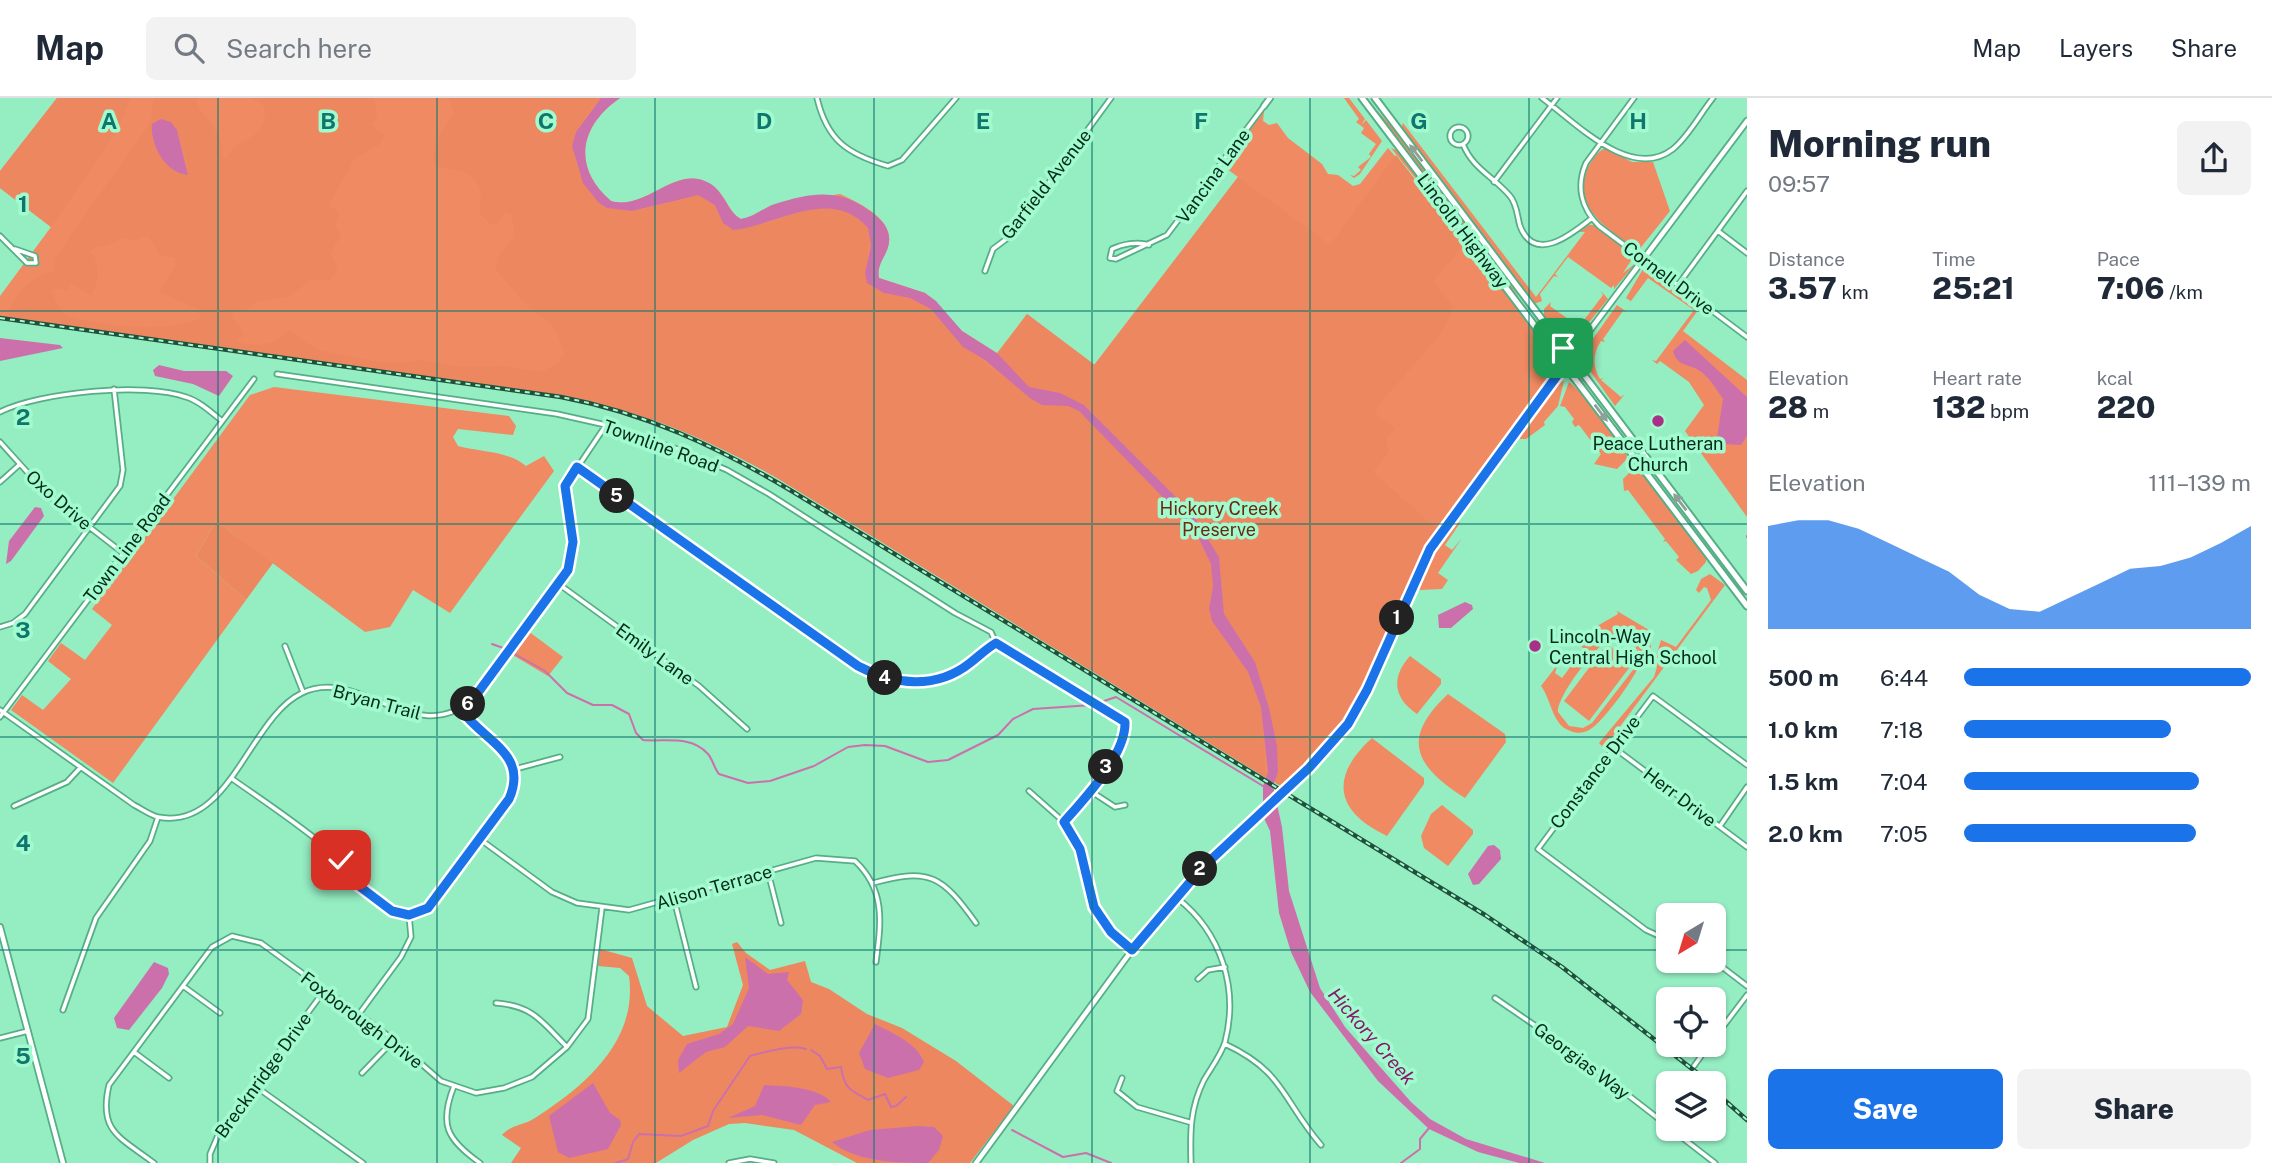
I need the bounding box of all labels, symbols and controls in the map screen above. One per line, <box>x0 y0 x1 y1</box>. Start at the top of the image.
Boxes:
search box <box>146 17 636 80</box>
text: Map <box>35 29 104 67</box>
icon: search <box>170 29 208 67</box>
text: Search here <box>226 33 372 64</box>
text: Map <box>1972 34 2021 62</box>
text: Layers <box>2059 34 2133 62</box>
text: Share <box>2171 34 2237 62</box>
text: A <box>101 107 118 134</box>
text: B <box>320 107 336 134</box>
text: C <box>538 107 554 134</box>
text: D <box>756 107 772 134</box>
text: E <box>976 107 990 134</box>
text: F <box>1194 107 1208 134</box>
text: G <box>1410 107 1428 134</box>
text: H <box>1629 107 1647 134</box>
text: Morning run <box>1768 121 1991 166</box>
button: share <box>2177 121 2251 195</box>
street label: Garfield Avenue <box>997 125 1095 243</box>
street label: Vancina Lane <box>1172 125 1254 227</box>
one-way arrow <box>1409 143 1423 162</box>
street label: Lincoln Highway <box>1413 170 1513 293</box>
text: 09:57 <box>1768 170 1830 197</box>
text: 1 <box>18 190 28 217</box>
street label: Cornell Drive <box>1619 237 1719 319</box>
text: Distance <box>1768 248 1845 270</box>
text: Time <box>1932 248 1976 270</box>
text: Pace <box>2097 248 2140 270</box>
text: 3.57 <box>1768 270 1837 306</box>
text: 25:21 <box>1932 270 2015 306</box>
text: 7:06 <box>2097 270 2165 306</box>
text: km <box>1837 281 1869 303</box>
text: /km <box>2165 281 2203 303</box>
pin <box>1533 318 1593 378</box>
icon: arrive <box>1544 329 1582 367</box>
text: Elevation <box>1768 367 1849 389</box>
text: Heart rate <box>1932 367 2022 389</box>
text: kcal <box>2097 367 2133 389</box>
text: 28 <box>1768 389 1808 425</box>
text: 132 <box>1932 389 1985 425</box>
text: 220 <box>2097 389 2156 425</box>
text: m <box>1808 400 1829 422</box>
text: bpm <box>1985 400 2029 422</box>
text: 2 <box>16 403 30 430</box>
one-way arrow <box>1593 403 1608 421</box>
marker: Peace Lutheran Church <box>1650 413 1666 429</box>
street label: Townline Road <box>600 415 722 477</box>
place label: Peace Lutheran Church <box>1592 433 1724 475</box>
street label: Oxo Drive <box>22 466 96 534</box>
text: Elevation <box>1768 469 1866 496</box>
text: 111–139 m <box>2148 469 2251 496</box>
pin: 5 <box>600 478 634 514</box>
text: 5 <box>610 484 623 506</box>
street label: Town Line Road <box>79 489 175 607</box>
one-way arrow <box>1673 493 1688 511</box>
park label: Hickory Creek Preserve <box>1160 498 1278 540</box>
pin: 1 <box>1380 601 1414 636</box>
text: 1 <box>1392 606 1401 628</box>
text: 3 <box>15 616 31 643</box>
street label: Emily Lane <box>612 619 698 689</box>
place label: Lincoln-Way Central High School <box>1549 626 1717 668</box>
marker: Lincoln-Way Central High School <box>1527 638 1543 654</box>
pin: 4 <box>868 660 903 696</box>
text: 500 m <box>1768 664 1839 691</box>
text: 6:44 <box>1880 664 1928 691</box>
text: 4 <box>878 666 891 688</box>
street label: Bryan Trail <box>331 680 423 724</box>
pin: 6 <box>450 686 486 722</box>
text: 6 <box>461 692 474 714</box>
street label: Constance Drive <box>1546 711 1644 833</box>
text: 1.0 km <box>1768 716 1838 743</box>
text: 7:18 <box>1880 716 1923 743</box>
pin: 3 <box>1088 750 1124 784</box>
text: 3 <box>1099 755 1112 777</box>
street label: Herr Drive <box>1640 763 1720 831</box>
text: 1.5 km <box>1768 768 1839 795</box>
text: 7:04 <box>1880 768 1928 795</box>
text: 2.0 km <box>1768 820 1843 847</box>
text: 7:05 <box>1880 820 1928 847</box>
text: 4 <box>15 829 31 856</box>
pin <box>311 830 371 890</box>
icon: check <box>322 841 360 879</box>
pin: 2 <box>1182 852 1218 886</box>
text: 2 <box>1193 857 1206 879</box>
street label: Alison Terrace <box>653 860 775 914</box>
north arrow <box>1656 903 1726 973</box>
map controls <box>1656 903 1726 1141</box>
street label: Foxborough Drive <box>297 967 427 1073</box>
water label: Hickory Creek <box>1324 983 1420 1089</box>
button: locate <box>1656 987 1726 1057</box>
street label: Brecknridge Drive <box>210 1008 316 1142</box>
street label: Georgias Way <box>1530 1018 1634 1104</box>
text: 5 <box>15 1042 31 1069</box>
button: Save <box>1768 1069 2003 1149</box>
button: Share <box>2017 1069 2251 1149</box>
button: layers <box>1656 1071 1726 1141</box>

